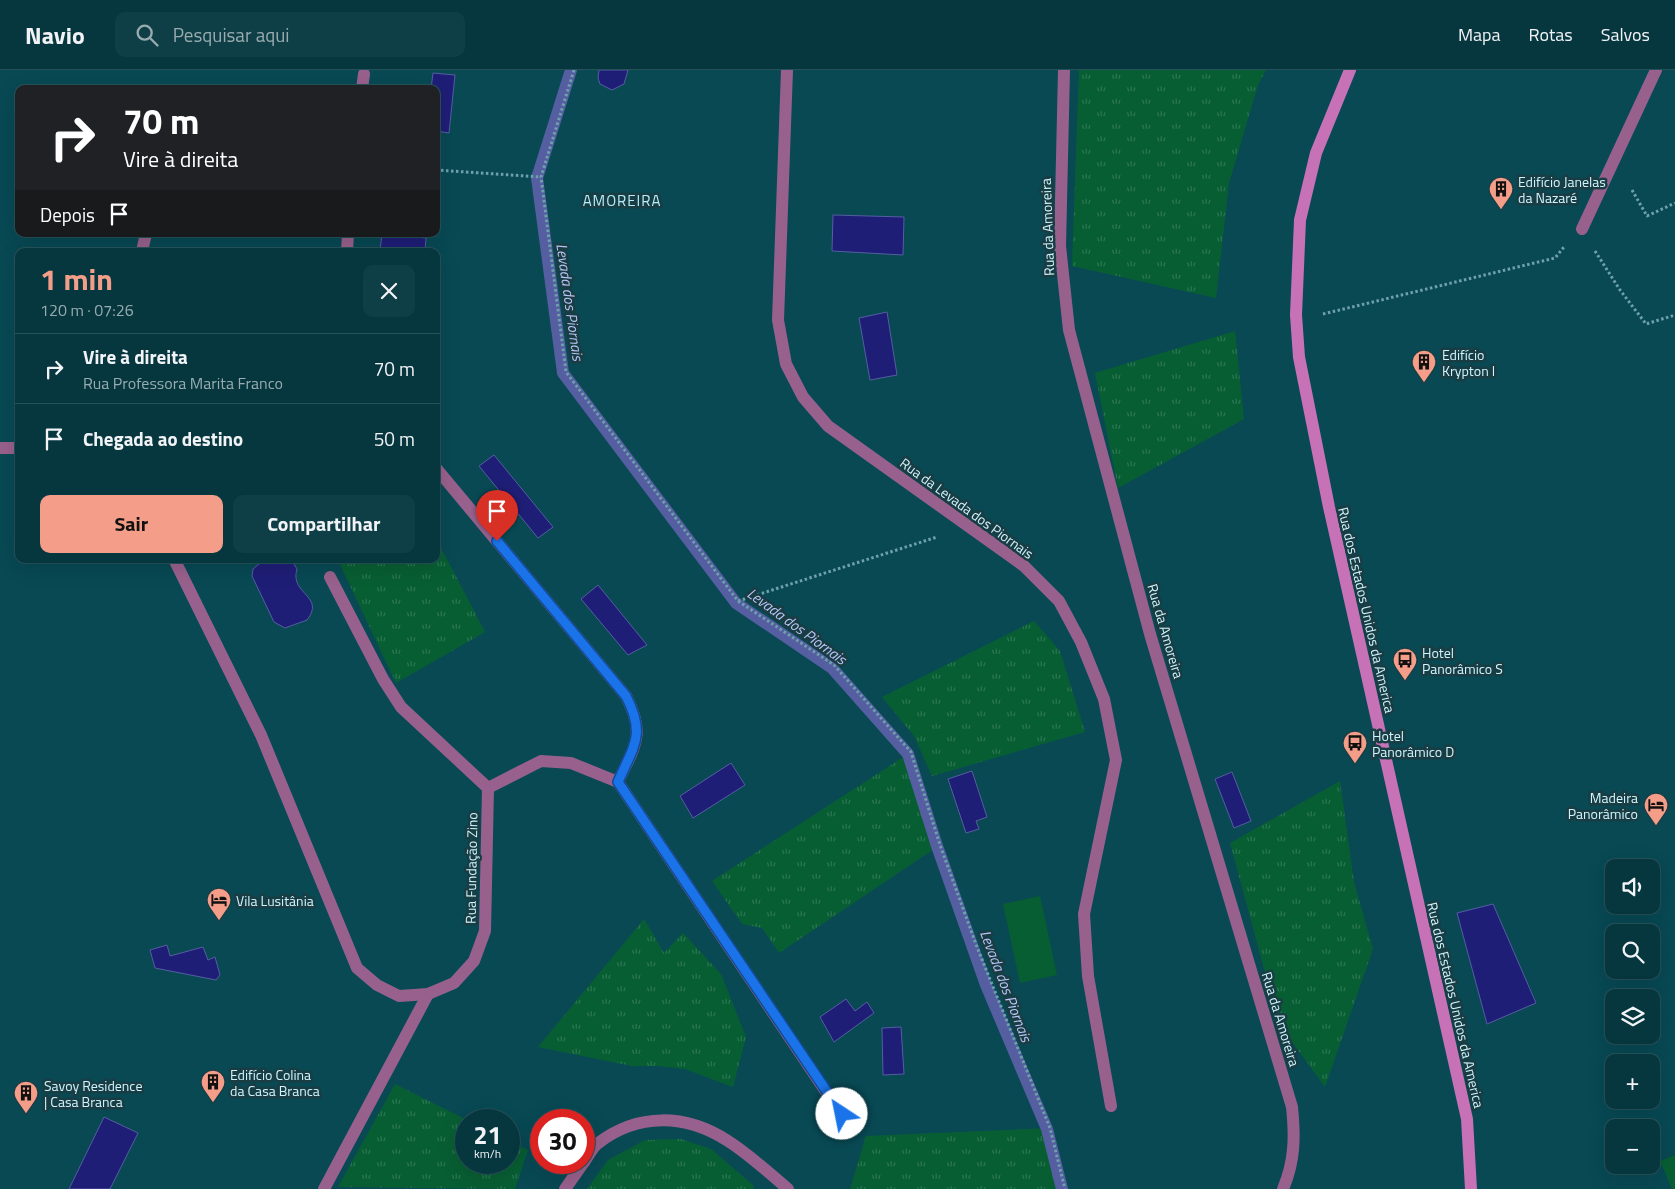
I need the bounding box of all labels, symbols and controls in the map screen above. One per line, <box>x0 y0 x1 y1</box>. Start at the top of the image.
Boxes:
search box <box>115 12 465 57</box>
text: Navio <box>25 17 85 53</box>
text: Pesquisar aqui <box>173 20 289 49</box>
icon: search <box>133 21 161 49</box>
text: Mapa <box>1458 21 1501 48</box>
text: Rotas <box>1529 21 1573 48</box>
text: Salvos <box>1601 21 1650 48</box>
text: 70 m <box>123 94 199 148</box>
icon: right <box>40 105 105 170</box>
text: Vire à direita <box>123 142 238 176</box>
place label: Edifício Janelas da Nazaré <box>1518 171 1606 208</box>
building icon: Edifício Janelas da Nazaré <box>1488 176 1514 210</box>
street label: Rua da Amoreira <box>1035 178 1059 276</box>
district label: AMOREIRA <box>583 189 661 212</box>
text: Depois <box>40 200 95 229</box>
icon: arrive <box>105 200 133 228</box>
water label: Levada dos Piornais <box>550 242 590 364</box>
text: 1 min <box>40 256 113 302</box>
button: close <box>363 265 415 317</box>
text: 120 m · 07:26 <box>40 298 134 322</box>
text: Vire à direita <box>83 342 188 371</box>
place label: Edifício Krypton I <box>1442 344 1495 381</box>
building icon: Edifício Krypton I <box>1411 349 1437 383</box>
text: 70 m <box>374 354 415 383</box>
icon: right <box>40 355 68 383</box>
text: Rua Professora Marita Franco <box>83 371 283 395</box>
text: Chegada ao destino <box>83 424 243 453</box>
text: 50 m <box>374 424 415 453</box>
icon: arrive <box>40 425 68 453</box>
street label: Rua da Levada dos Piornais <box>896 452 1038 564</box>
pin <box>476 490 518 541</box>
button: Sair <box>40 495 223 553</box>
button: Compartilhar <box>233 495 415 553</box>
icon: arrive <box>483 497 511 525</box>
street label: Rua dos Estados Unidos da America <box>1333 505 1401 715</box>
street label: Rua da Amoreira <box>1142 581 1190 681</box>
water label: Levada dos Piornais <box>742 582 853 671</box>
place label: Hotel Panorâmico S <box>1422 642 1503 679</box>
bus stop icon: Hotel Panorâmico S <box>1392 647 1418 681</box>
place label: Hotel Panorâmico D <box>1372 725 1454 762</box>
bus stop icon: Hotel Panorâmico D <box>1342 730 1368 764</box>
place label: Madeira Panorâmico <box>1568 787 1638 824</box>
hotel icon: Madeira Panorâmico <box>1643 792 1669 826</box>
street label: Rua Fundação Zino <box>460 812 482 924</box>
map controls <box>1605 859 1660 1174</box>
button: sound <box>1605 859 1660 914</box>
hotel icon: Vila Lusitânia <box>206 887 232 921</box>
place label: Vila Lusitânia <box>236 890 314 911</box>
street label: Rua dos Estados Unidos da America <box>1422 900 1490 1110</box>
button: search <box>1605 924 1660 979</box>
water label: Levada dos Piornais <box>974 927 1038 1047</box>
street label: Rua da Amoreira <box>1257 969 1305 1069</box>
button: layers <box>1605 989 1660 1044</box>
button: + <box>1605 1054 1660 1109</box>
place label: Edifício Colina da Casa Branca <box>230 1064 320 1101</box>
building icon: Edifício Colina da Casa Branca <box>200 1069 226 1103</box>
place label: Savoy Residence | Casa Branca <box>44 1075 142 1112</box>
building icon: Savoy Residence | Casa Branca <box>13 1080 39 1114</box>
position arrow <box>815 1087 867 1139</box>
speed limit sign: 30 <box>530 1109 595 1174</box>
text: 21 <box>473 1116 502 1154</box>
button: − <box>1605 1119 1660 1174</box>
text: km/h <box>474 1144 501 1163</box>

